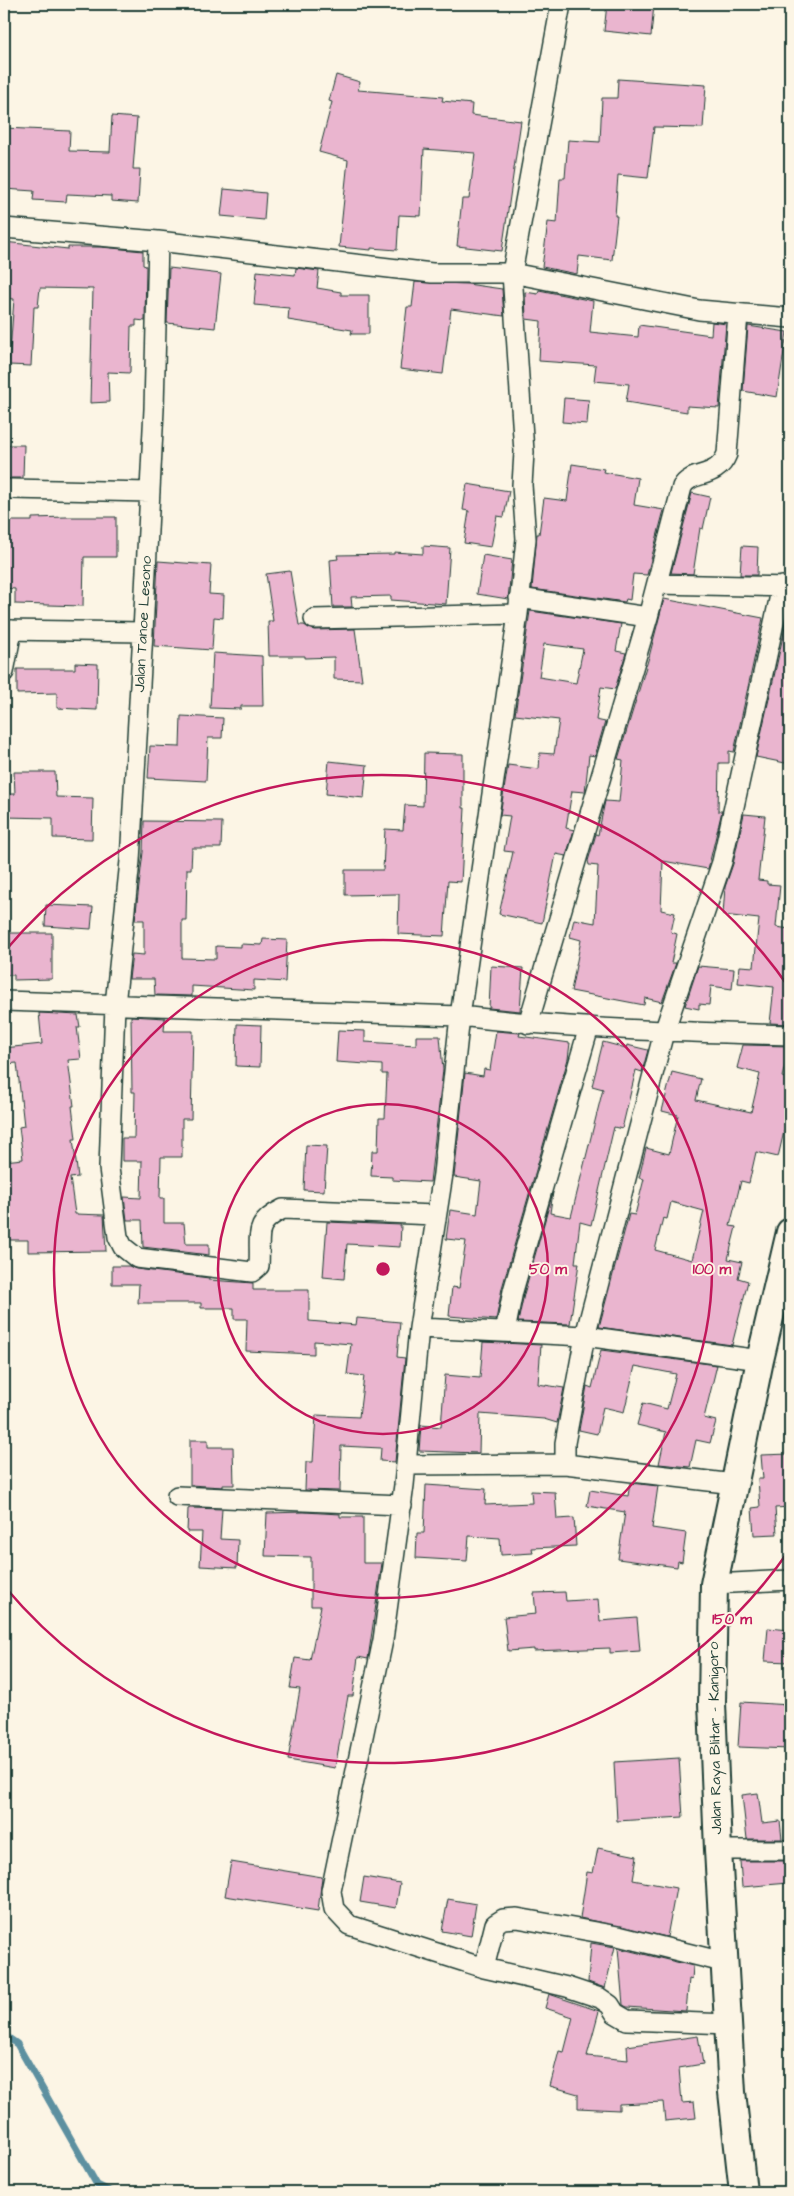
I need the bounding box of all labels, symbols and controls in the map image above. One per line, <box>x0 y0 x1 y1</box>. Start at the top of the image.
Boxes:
street label: Jalan Tanoe Lesono <box>129 555 157 693</box>
text: 50 m <box>529 1259 567 1280</box>
text: 100 m <box>693 1259 732 1280</box>
centre of rings <box>374 1260 392 1278</box>
text: 150 m <box>712 1609 752 1630</box>
street label: Jalan Raya Blitar - Kanigoro <box>703 1641 728 1834</box>

